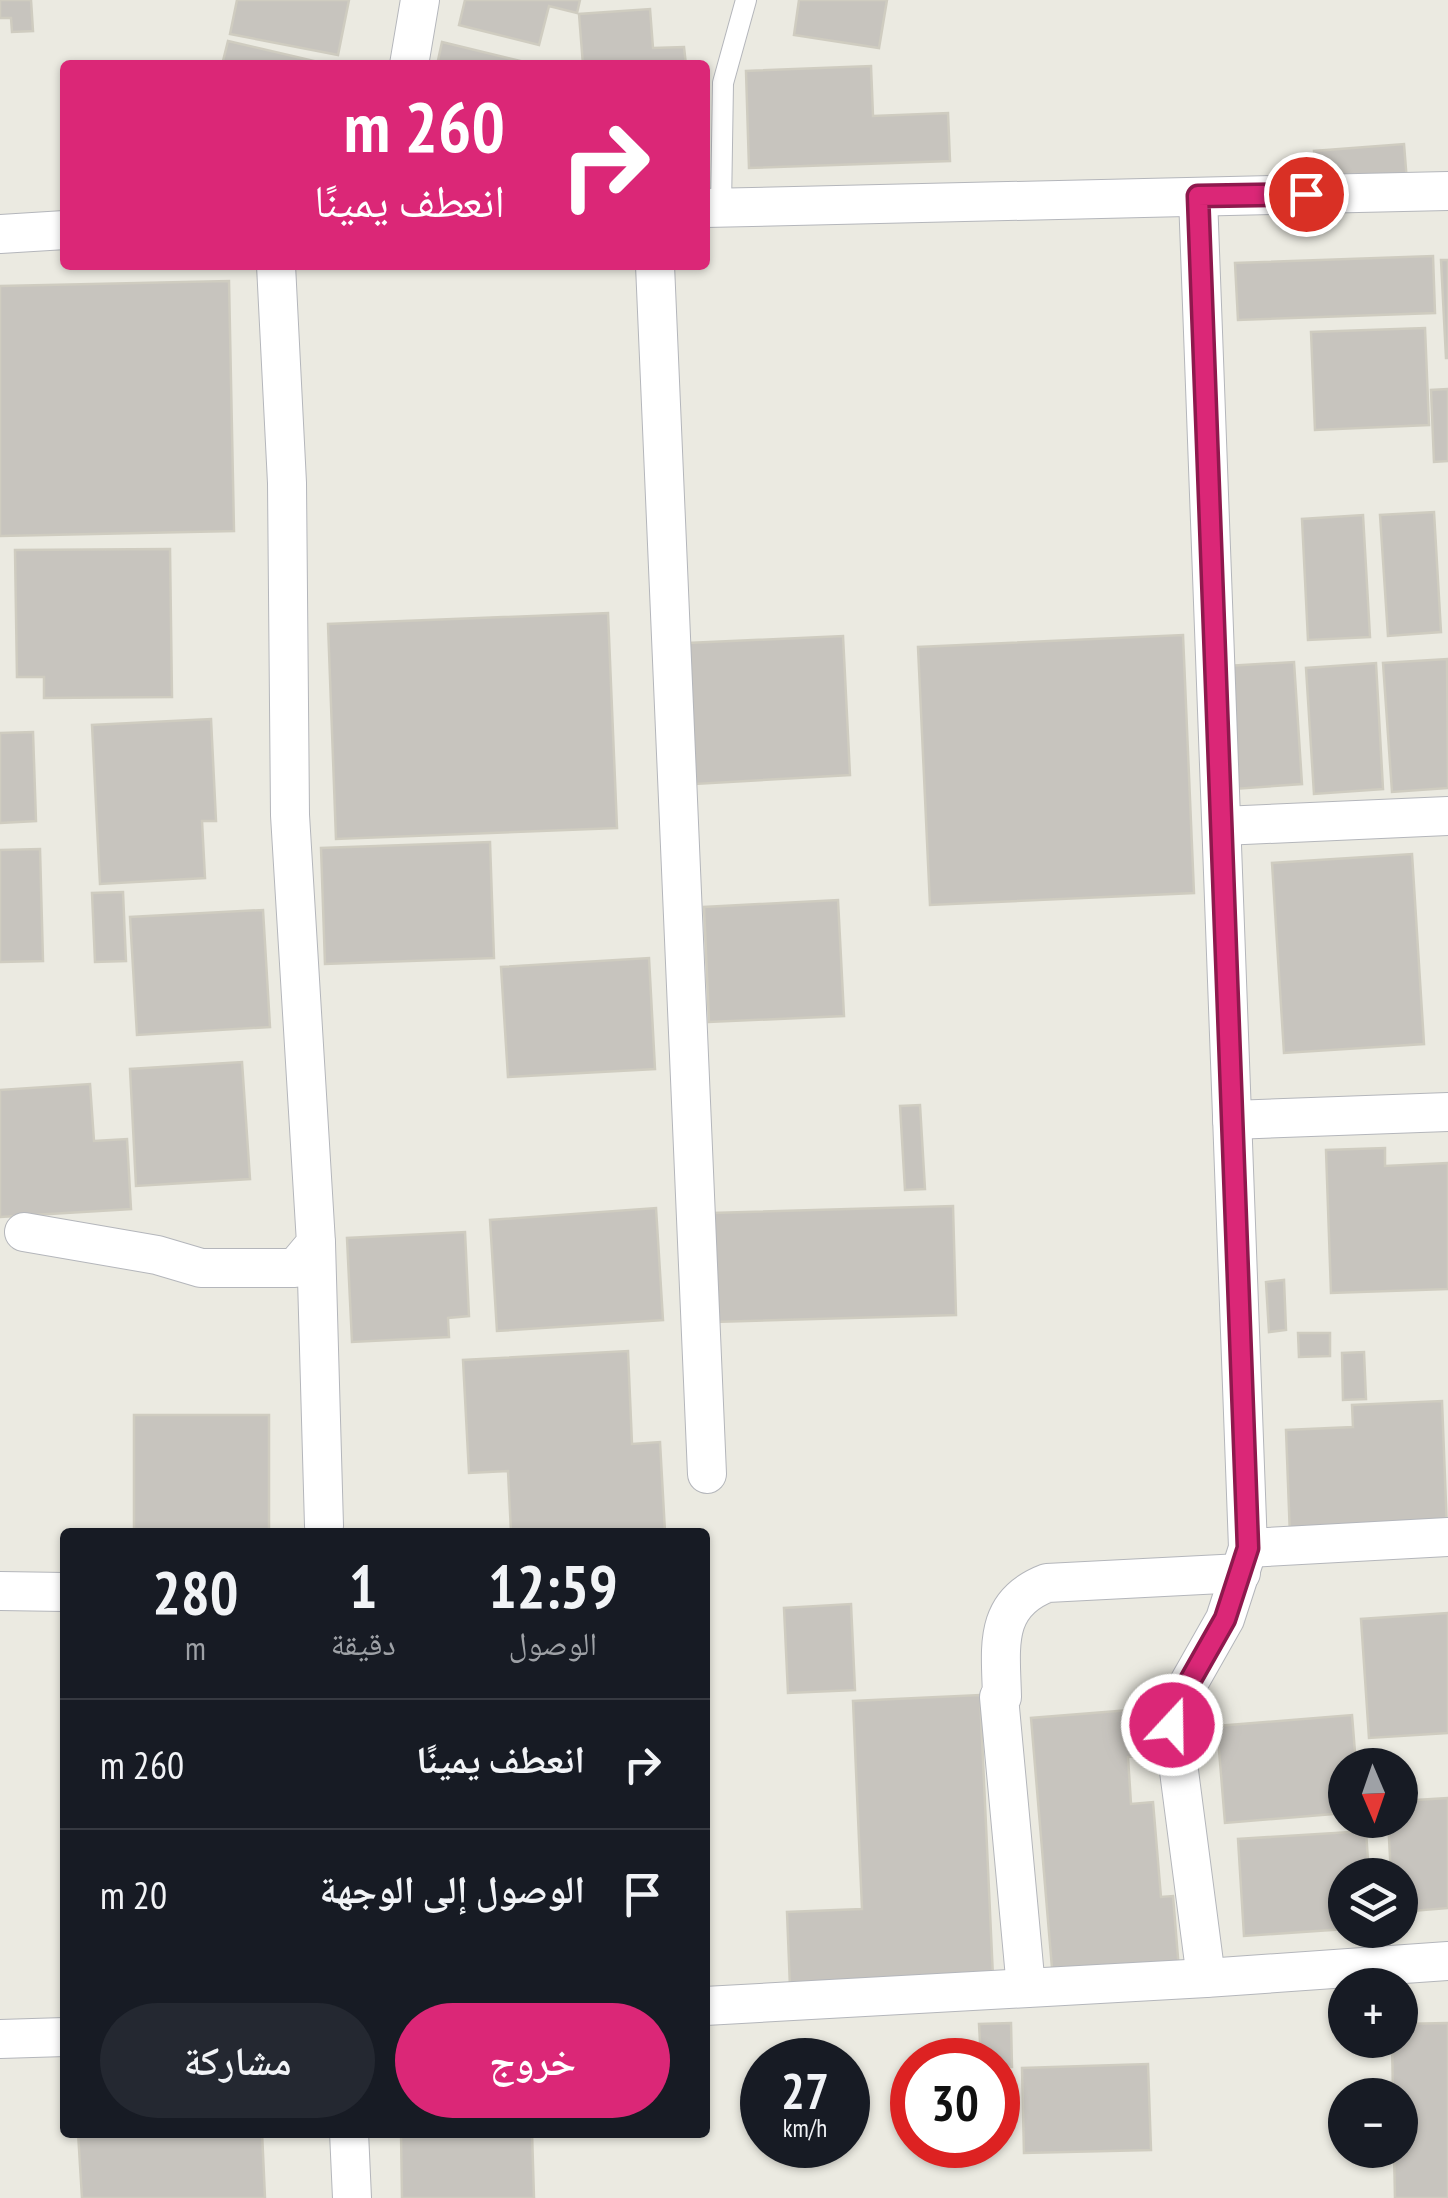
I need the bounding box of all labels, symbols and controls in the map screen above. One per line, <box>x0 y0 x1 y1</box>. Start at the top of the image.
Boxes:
text: 260 m <box>344 81 505 171</box>
icon: right <box>540 100 670 230</box>
pin <box>1264 152 1349 237</box>
icon: arrive <box>1279 167 1334 222</box>
text: انعطف يمينًا <box>314 171 505 229</box>
text: 1 <box>349 1547 378 1625</box>
text: 12:59 <box>488 1547 618 1625</box>
text: 280 <box>152 1553 238 1631</box>
text: دقيقة <box>331 1622 396 1664</box>
text: الوصول <box>509 1622 597 1664</box>
text: m <box>185 1627 206 1669</box>
position arrow <box>1120 1673 1224 1777</box>
text: انعطف يمينًا <box>416 1734 585 1783</box>
icon: right <box>615 1737 670 1792</box>
text: 260 m <box>100 1740 184 1789</box>
north arrow <box>1328 1748 1418 1838</box>
map controls <box>1328 1748 1418 2168</box>
button: layers <box>1328 1858 1418 1948</box>
text: الوصول إلى الوجهة <box>320 1864 585 1913</box>
icon: arrive <box>615 1867 670 1922</box>
text: 20 m <box>100 1870 167 1919</box>
button: + <box>1328 1968 1418 2058</box>
button: مشاركة <box>100 2003 375 2118</box>
button: خروج <box>395 2003 670 2118</box>
speed limit sign: 30 <box>890 2038 1020 2168</box>
text: 27 <box>781 2058 829 2123</box>
button: − <box>1328 2078 1418 2168</box>
text: km/h <box>783 2112 827 2144</box>

